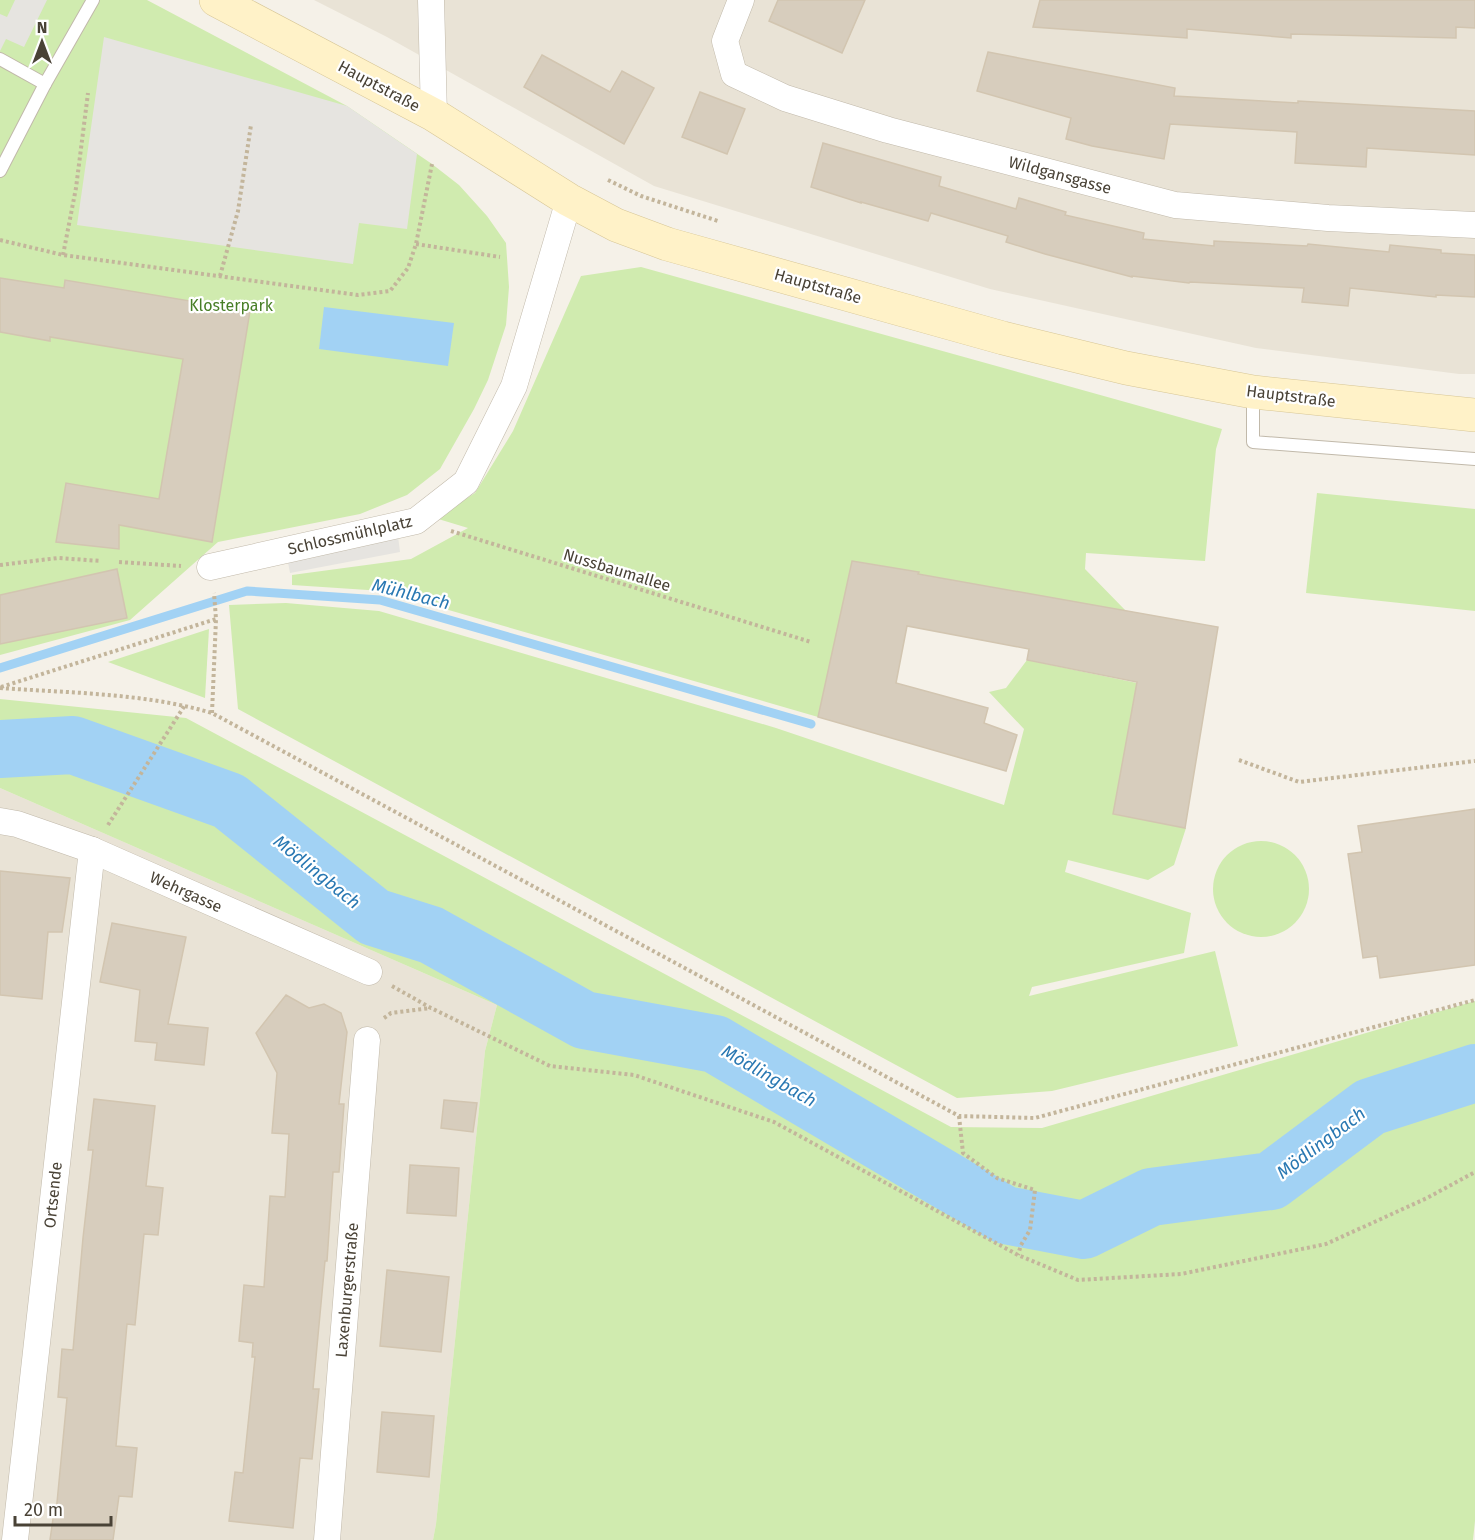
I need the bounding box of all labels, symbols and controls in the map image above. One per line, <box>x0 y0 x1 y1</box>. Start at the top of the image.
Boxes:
north arrow <box>12 12 72 72</box>
text: N <box>37 18 47 37</box>
street label: Hauptstraße <box>335 56 423 116</box>
street label: Wildgansgasse <box>1007 152 1113 198</box>
street label: Hauptstraße <box>772 264 864 308</box>
park label: Klosterpark <box>189 296 274 315</box>
street label: Hauptstraße <box>1245 381 1337 411</box>
street label: Schlossmühlplatz <box>286 511 414 559</box>
street label: Nussbaumallee <box>561 545 673 595</box>
water label: Mühlbach <box>370 574 452 614</box>
water label: Mödlingbach <box>269 830 365 914</box>
street label: Wehrgasse <box>147 868 225 916</box>
water label: Mödlingbach <box>718 1040 820 1112</box>
water label: Mödlingbach <box>1272 1102 1370 1184</box>
street label: Ortsende <box>40 1161 66 1229</box>
street label: Laxenburgerstraße <box>332 1222 362 1358</box>
scale bar <box>15 1489 111 1527</box>
text: 20 m <box>24 1499 63 1521</box>

